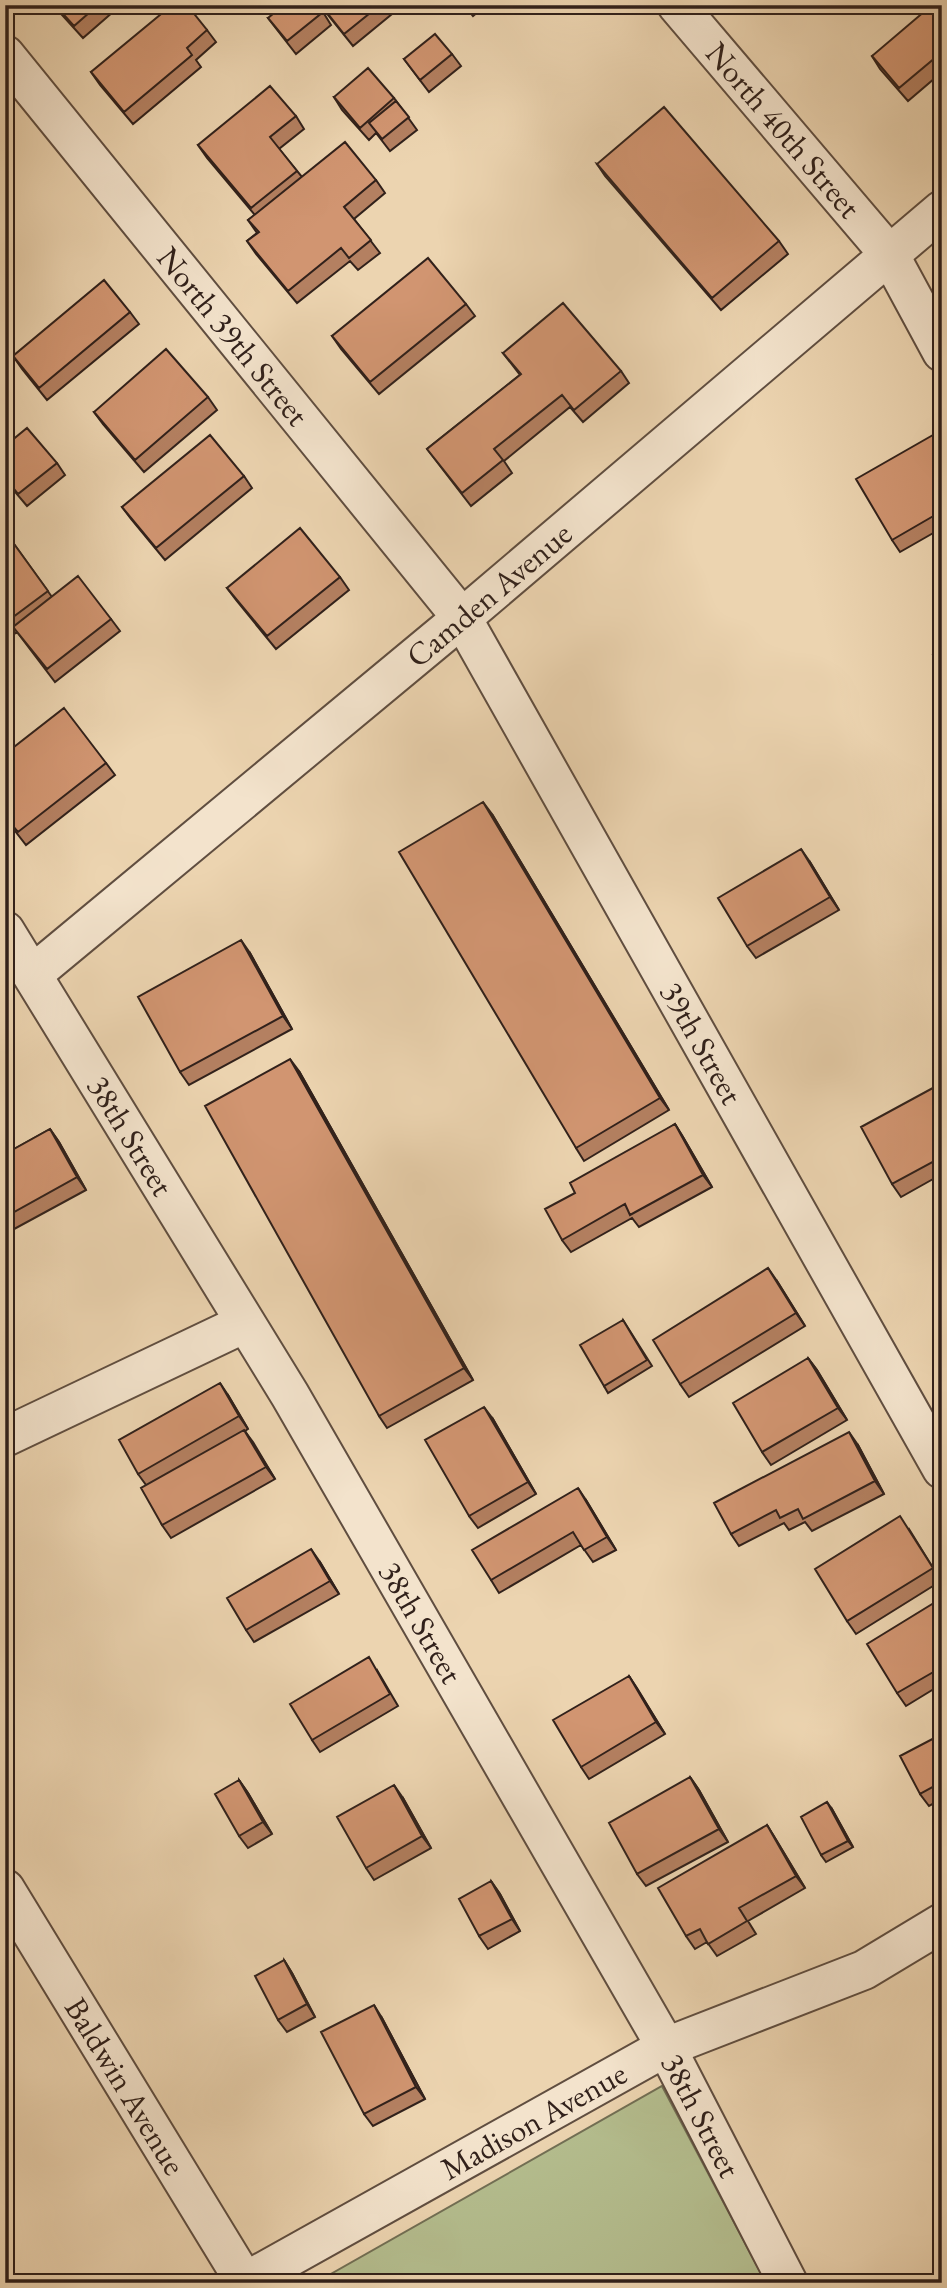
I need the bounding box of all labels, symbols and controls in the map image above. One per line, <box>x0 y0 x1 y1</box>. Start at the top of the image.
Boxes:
street label: North 40th Street <box>696 33 870 227</box>
street label: North 39th Street <box>148 238 318 434</box>
street label: Camden Avenue <box>397 513 581 677</box>
street label: 39th Street <box>650 974 753 1112</box>
street label: 38th Street <box>78 1067 184 1204</box>
street label: 38th Street <box>369 1554 473 1691</box>
street label: Baldwin Avenue <box>55 1990 196 2183</box>
street label: 38th Street <box>652 2046 751 2184</box>
street label: Madison Avenue <box>433 2052 634 2190</box>

